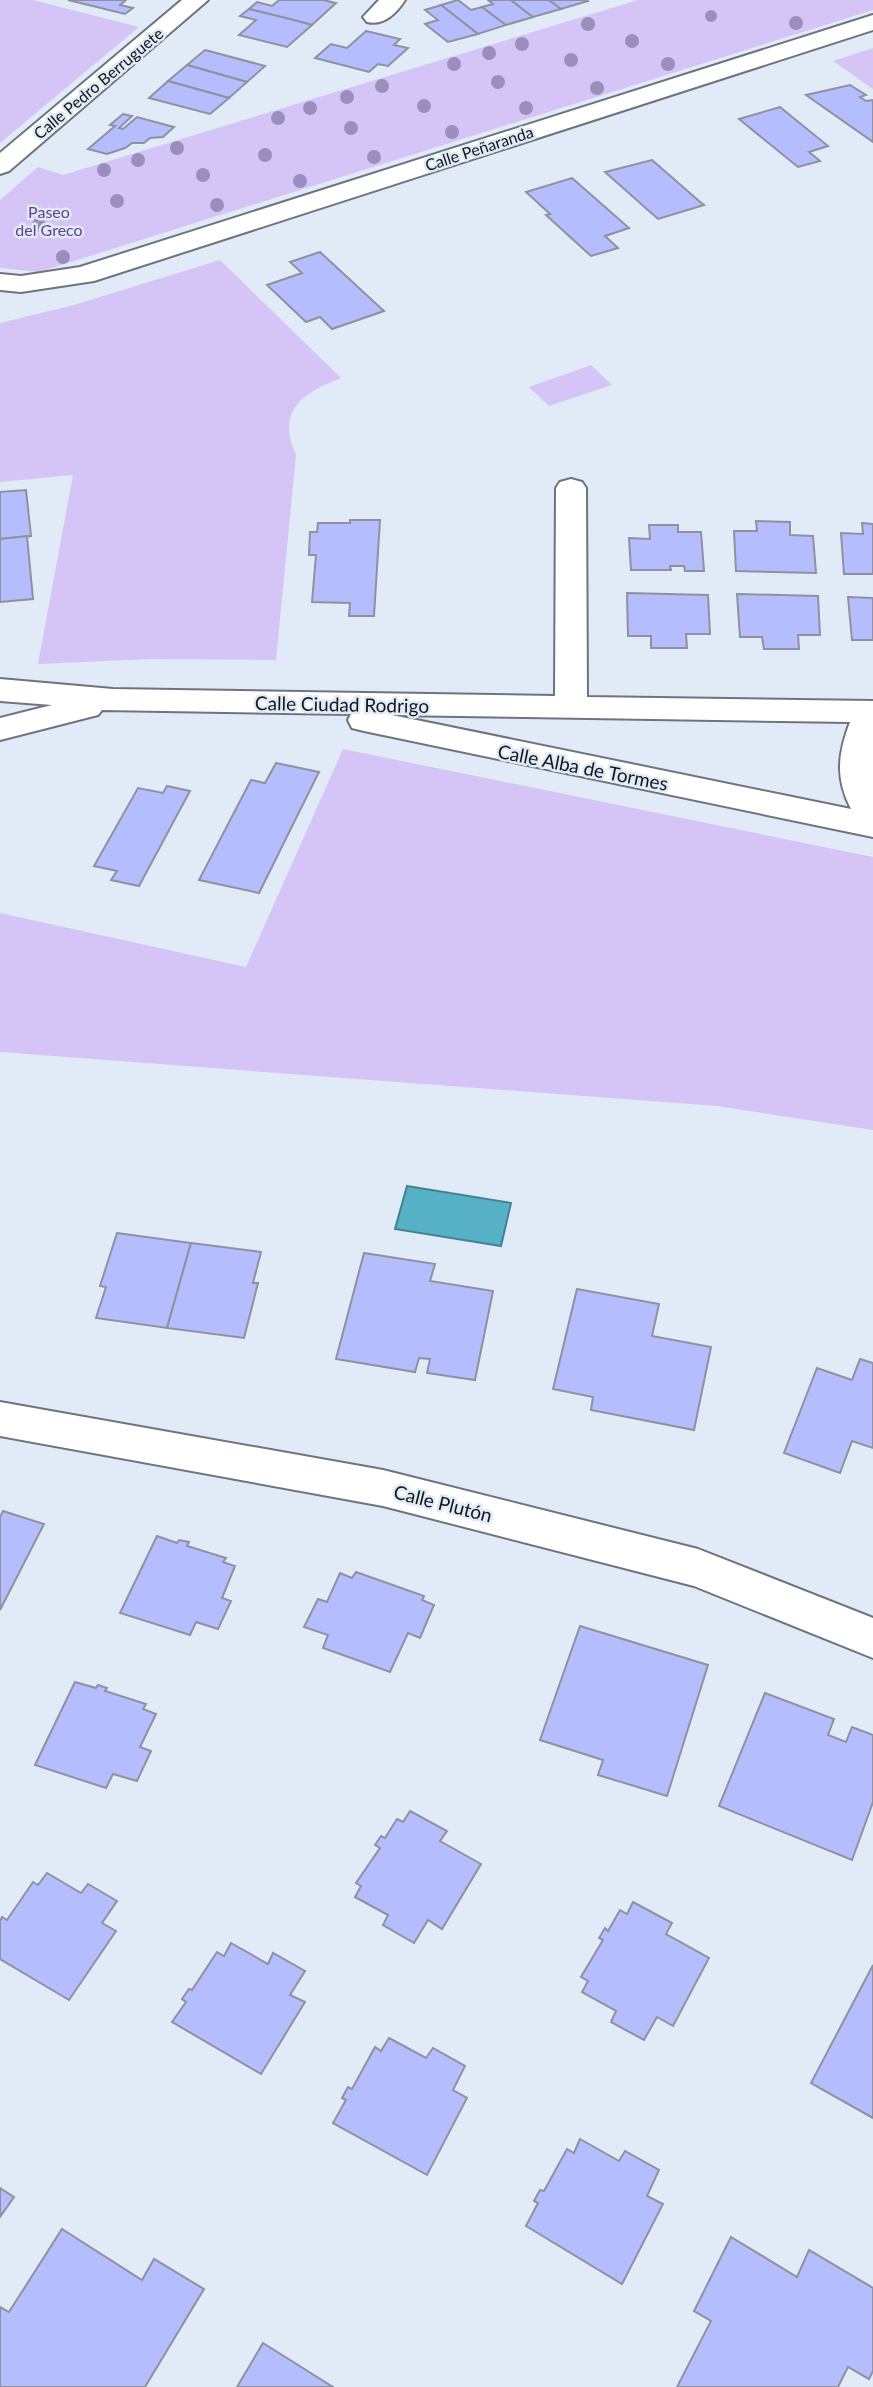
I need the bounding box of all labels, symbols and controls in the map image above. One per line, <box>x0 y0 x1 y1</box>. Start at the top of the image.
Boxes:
street label: Calle Pedro Berruguete <box>29 23 167 143</box>
street label: Calle Peñaranda <box>422 122 536 174</box>
park label: Paseo del Greco <box>15 202 83 239</box>
street label: Calle Ciudad Rodrigo <box>255 691 429 717</box>
street label: Calle Alba de Tormes <box>496 739 670 795</box>
street label: Calle Plutón <box>391 1480 495 1526</box>

